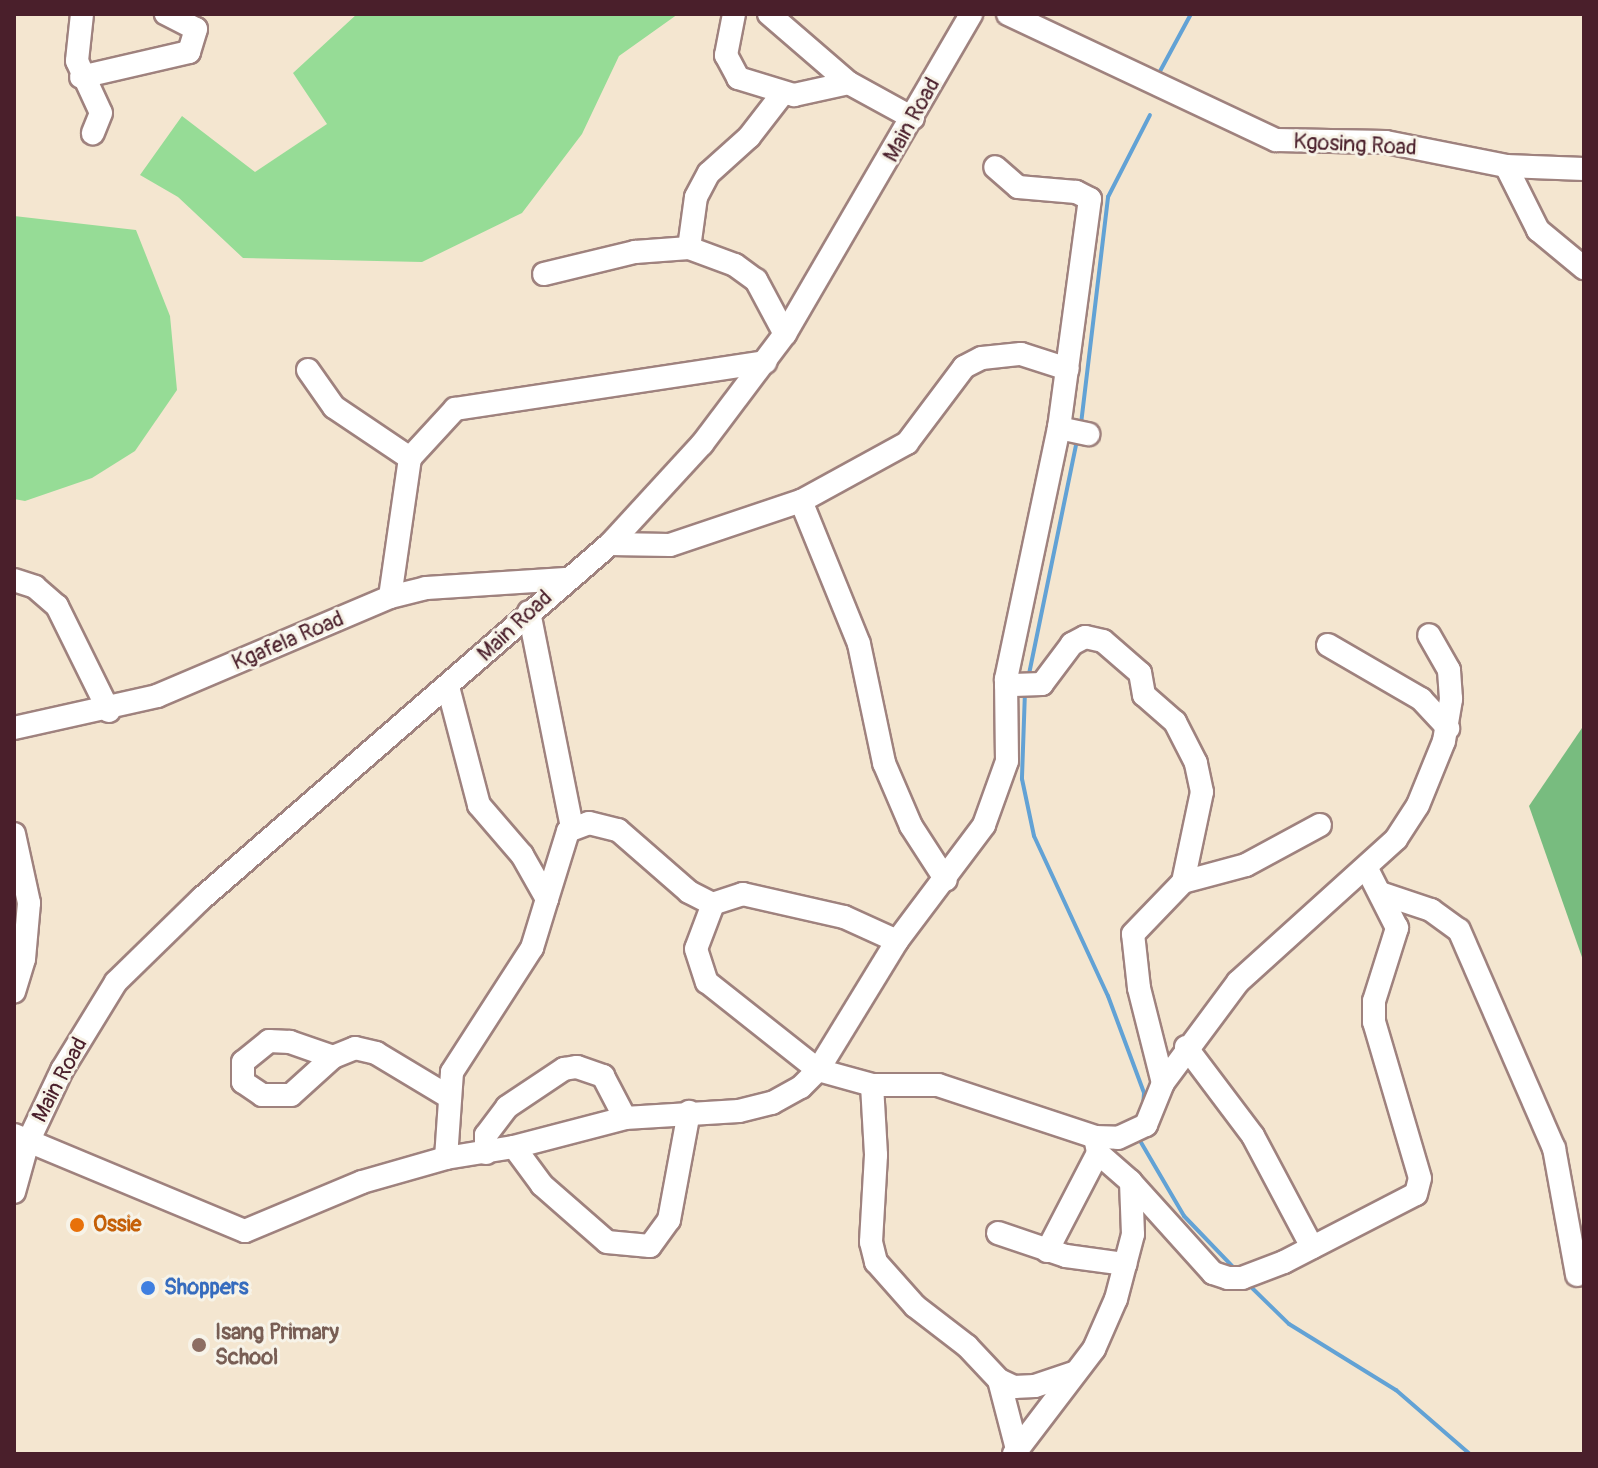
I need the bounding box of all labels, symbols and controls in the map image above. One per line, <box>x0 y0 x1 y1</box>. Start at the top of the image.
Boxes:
street label: Main Road <box>878 73 946 167</box>
street label: Kgosing Road <box>1293 129 1417 161</box>
street label: Main Road <box>472 585 558 667</box>
street label: Kgafela Road <box>228 606 348 676</box>
street label: Main Road <box>27 1033 93 1127</box>
place label: Ossie <box>93 1212 141 1238</box>
marker: Ossie <box>68 1216 86 1234</box>
place label: Shoppers <box>164 1275 248 1301</box>
marker: Shoppers <box>139 1279 157 1297</box>
place label: Isang Primary School <box>215 1319 339 1370</box>
marker: Isang Primary School <box>190 1336 208 1354</box>

